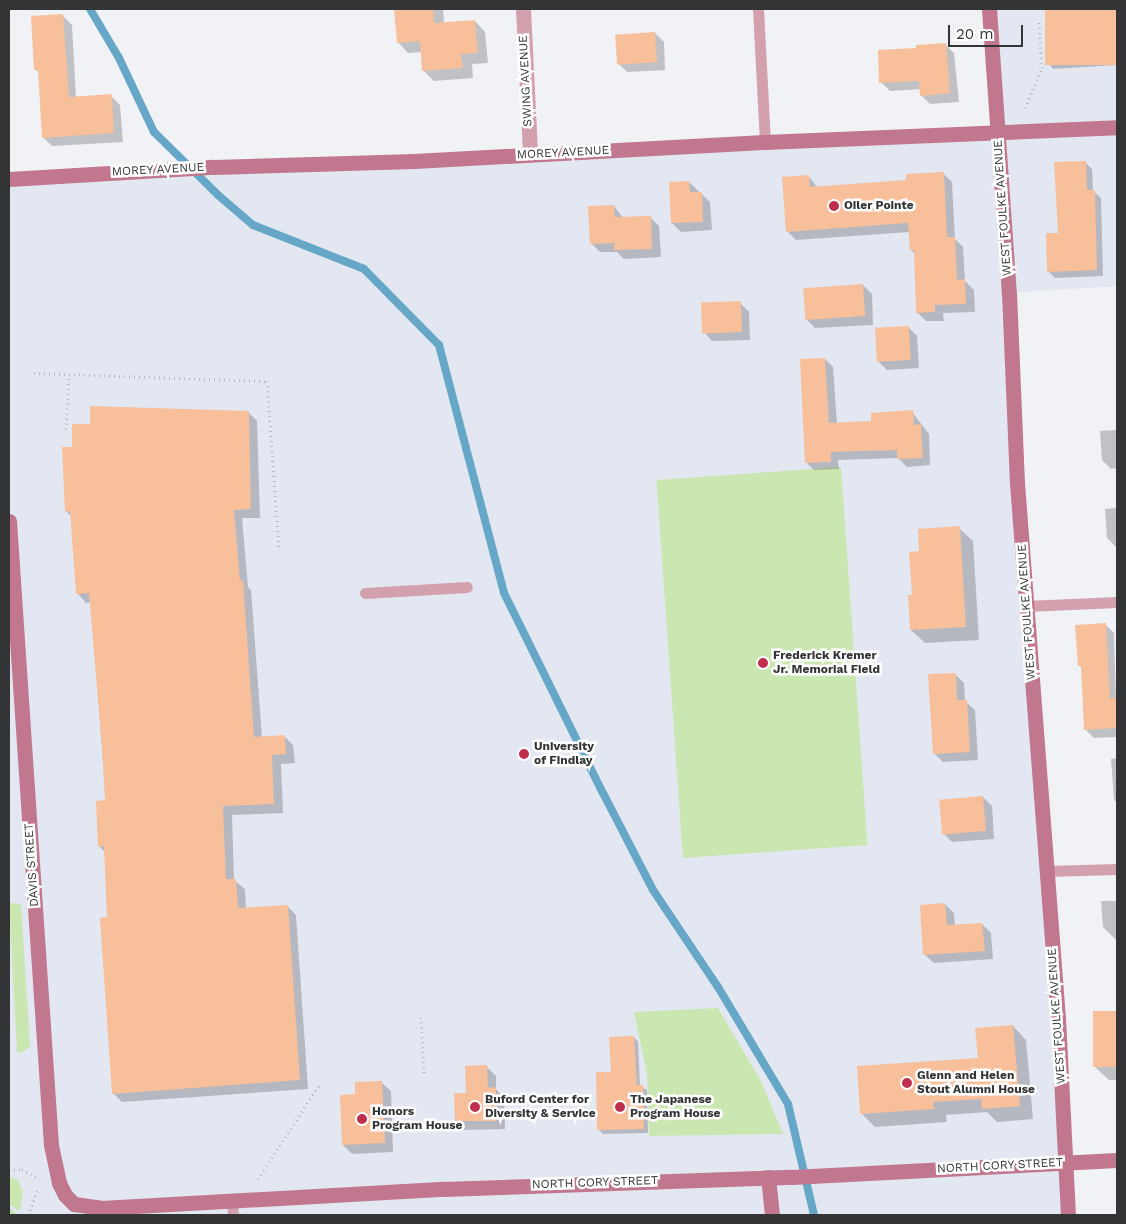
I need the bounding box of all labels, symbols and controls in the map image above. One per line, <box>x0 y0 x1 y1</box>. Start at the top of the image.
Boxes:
scale bar <box>951 15 1026 47</box>
text: 20 m <box>956 25 994 43</box>
street label: SWING AVENUE <box>516 35 536 127</box>
street label: WEST FOULKE AVENUE <box>991 139 1015 277</box>
street label: MOREY AVENUE <box>516 143 610 163</box>
street label: MOREY AVENUE <box>111 160 205 180</box>
place label: Oiler Pointe <box>844 199 914 213</box>
marker: Oiler Pointe <box>828 200 840 212</box>
street label: WEST FOULKE AVENUE <box>1015 543 1039 681</box>
place label: Frederick Kremer Jr. Memorial Field <box>773 649 880 677</box>
marker: Frederick Kremer Jr. Memorial Field <box>757 657 769 669</box>
place label: University of Findlay <box>534 740 594 768</box>
marker: University of Findlay <box>518 748 530 760</box>
street label: DAVIS STREET <box>22 823 42 907</box>
street label: WEST FOULKE AVENUE <box>1045 947 1069 1085</box>
place label: Glenn and Helen Stout Alumni House <box>917 1069 1035 1097</box>
marker: Glenn and Helen Stout Alumni House <box>901 1077 913 1089</box>
place label: Buford Center for Diversity & Service <box>485 1093 596 1121</box>
place label: The Japanese Program House <box>630 1093 720 1121</box>
marker: Buford Center for Diversity & Service <box>469 1101 481 1113</box>
marker: The Japanese Program House <box>614 1101 626 1113</box>
place label: Honors Program House <box>372 1105 462 1133</box>
marker: Honors Program House <box>356 1113 368 1125</box>
street label: NORTH CORY STREET <box>936 1155 1064 1177</box>
street label: NORTH CORY STREET <box>531 1174 659 1192</box>

